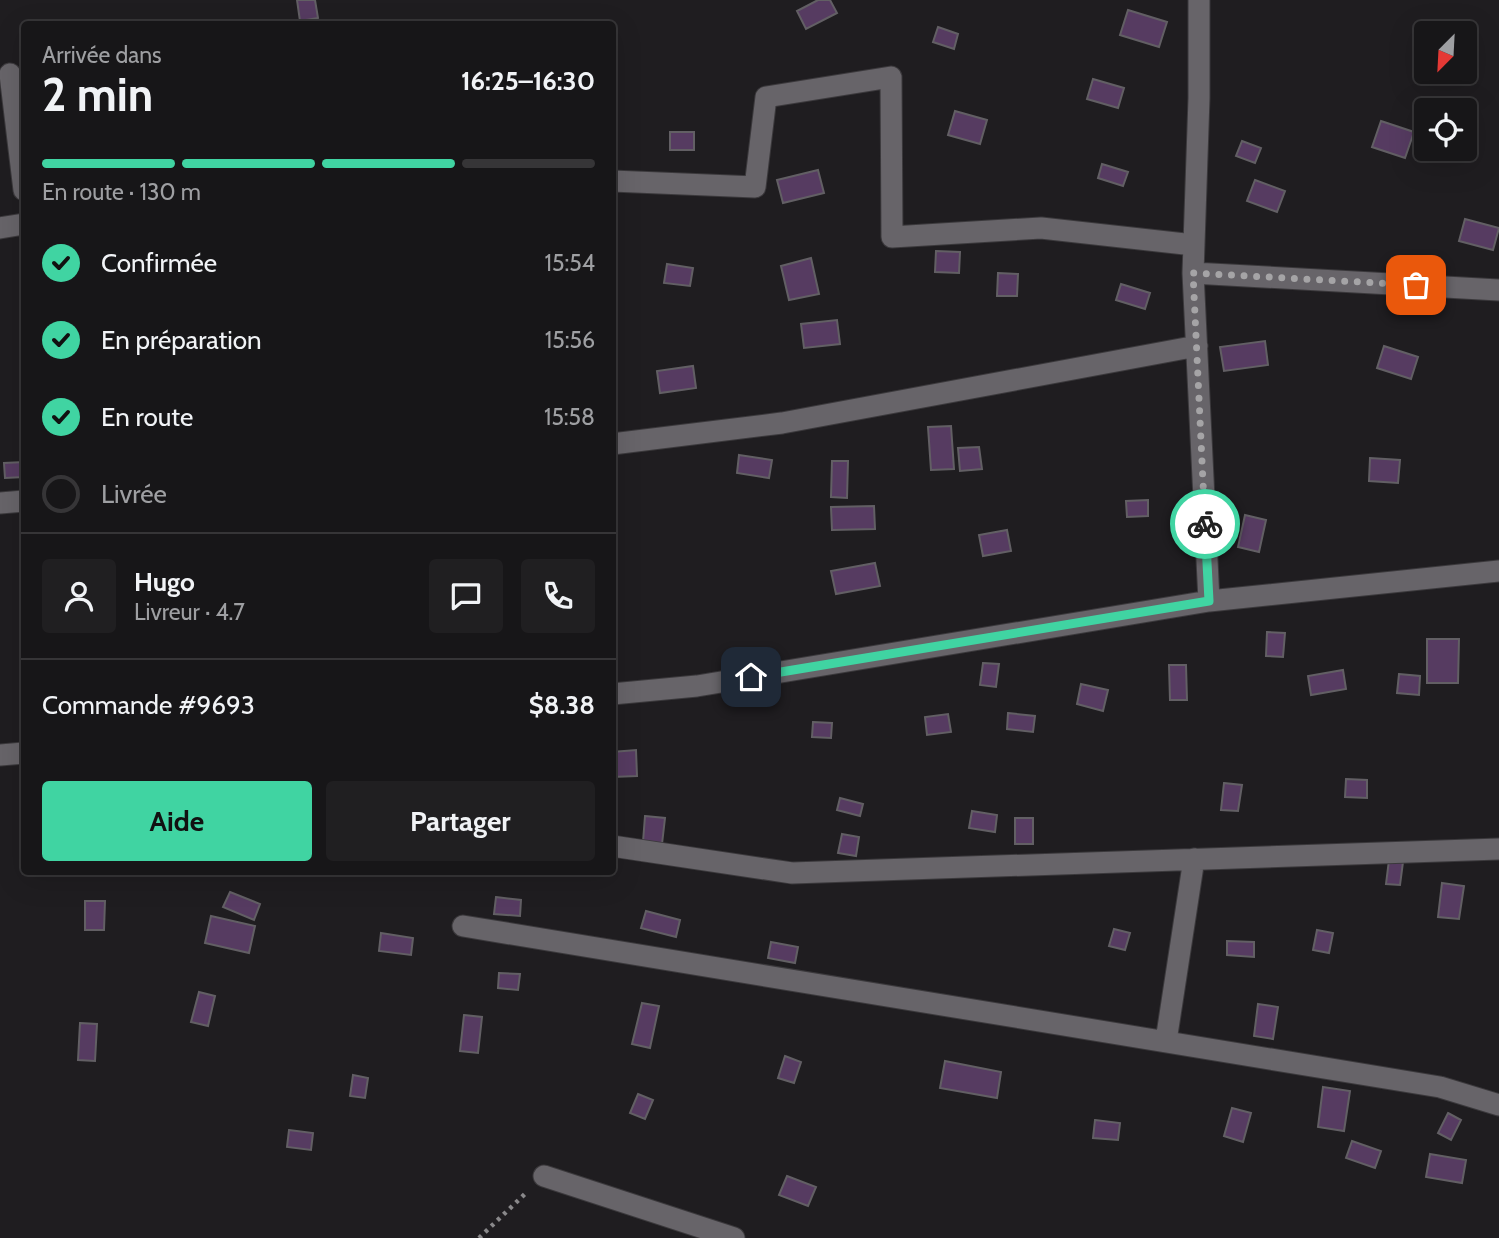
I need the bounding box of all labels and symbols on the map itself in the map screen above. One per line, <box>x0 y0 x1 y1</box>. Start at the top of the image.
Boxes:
north arrow <box>1414 21 1477 84</box>
pin <box>1386 255 1446 315</box>
courier <box>1170 489 1240 559</box>
pin <box>721 647 781 707</box>

